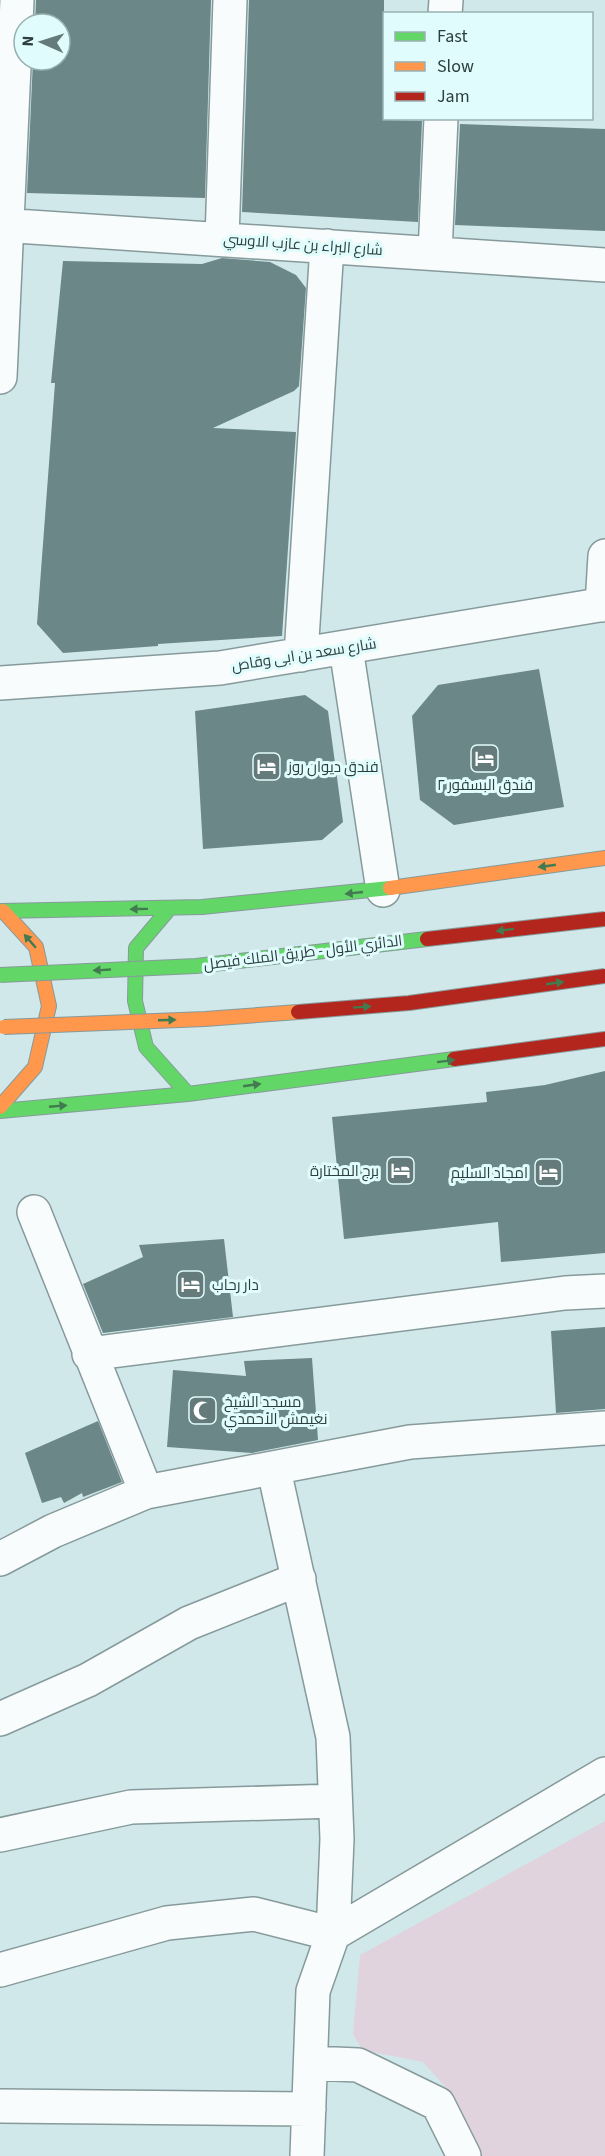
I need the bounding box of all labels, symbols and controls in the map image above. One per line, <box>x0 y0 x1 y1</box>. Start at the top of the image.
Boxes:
north arrow <box>12 12 72 72</box>
legend <box>383 12 593 120</box>
text: Fast <box>437 24 468 49</box>
text: N <box>17 35 39 47</box>
text: Slow <box>437 54 474 79</box>
text: Jam <box>437 84 470 109</box>
street label: شارع البراء بن عازب الاوسي <box>222 229 384 262</box>
street label: شارع سعد بن ابى وقاص <box>230 633 378 677</box>
hotel icon: فندق البسفور ٢ <box>469 742 501 774</box>
hotel icon: فندق ديوان روز <box>251 751 283 783</box>
place label: فندق ديوان روز <box>287 757 379 778</box>
place label: فندق البسفور ٢ <box>437 775 533 796</box>
one-way arrow <box>538 862 557 871</box>
one-way arrow <box>344 888 363 898</box>
one-way arrow <box>129 905 148 914</box>
one-way arrow <box>496 925 515 935</box>
street label: الدائري الأول - طريق الملك فيصل <box>203 930 404 977</box>
one-way arrow <box>24 934 37 949</box>
one-way arrow <box>93 965 112 974</box>
one-way arrow <box>546 978 565 987</box>
one-way arrow <box>352 1002 371 1012</box>
one-way arrow <box>158 1016 177 1025</box>
one-way arrow <box>436 1056 455 1066</box>
one-way arrow <box>243 1080 262 1090</box>
one-way arrow <box>49 1101 68 1111</box>
hotel icon: برج المختارة <box>384 1155 416 1187</box>
hotel icon: امجاد السلیم <box>533 1157 565 1189</box>
place label: برج المختارة <box>310 1161 379 1182</box>
place label: امجاد السلیم <box>451 1163 528 1184</box>
hotel icon: دار رحاب <box>175 1269 207 1301</box>
place label: دار رحاب <box>212 1275 259 1296</box>
place label: مسجد الشيخ نغيمش الأحمدي <box>224 1392 327 1431</box>
mosque icon: مسجد الشيخ نغيمش الأحمدي <box>187 1395 219 1427</box>

